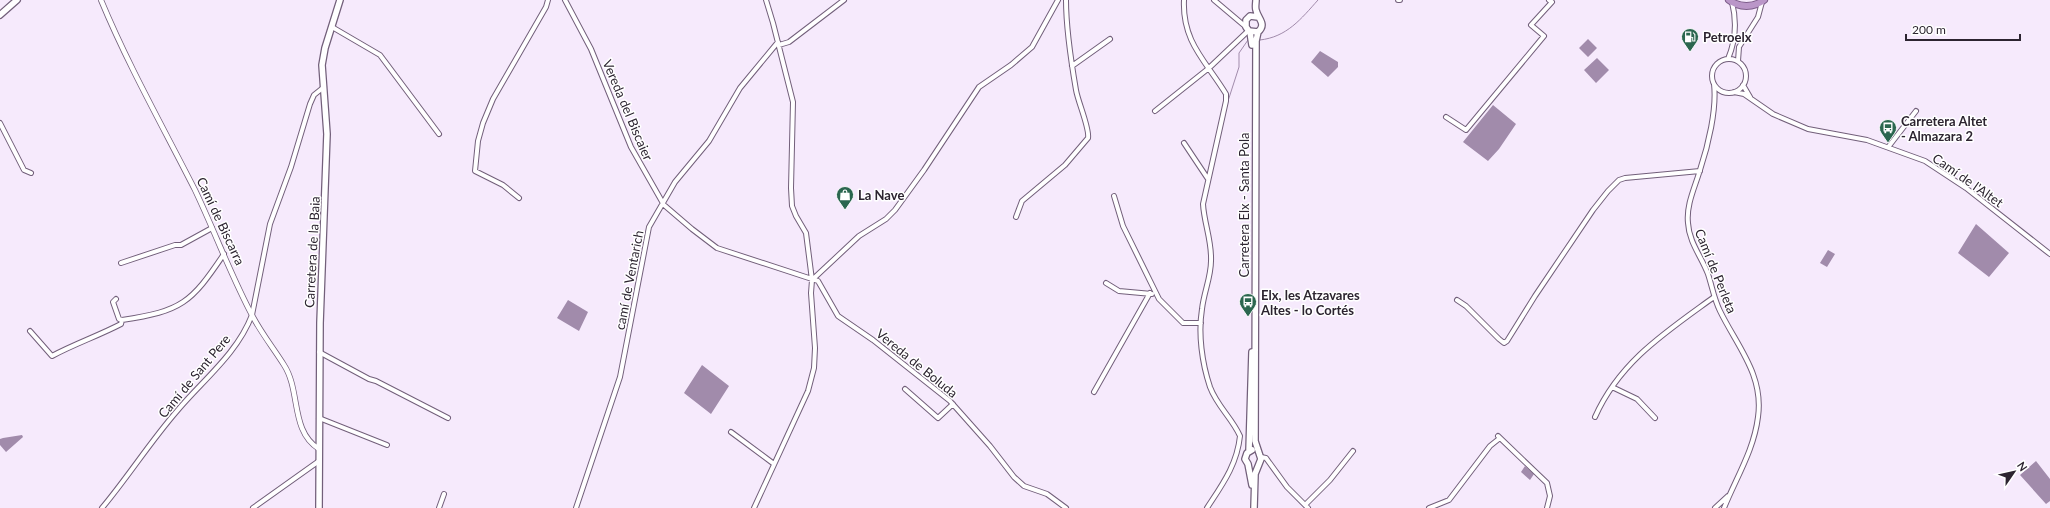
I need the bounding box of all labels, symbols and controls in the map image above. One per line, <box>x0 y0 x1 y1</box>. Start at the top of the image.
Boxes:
scale bar <box>1906 16 2020 42</box>
text: 200 m <box>1912 22 1946 37</box>
fuel station icon: Petroelx <box>1680 27 1700 52</box>
place label: Petroelx <box>1703 29 1752 45</box>
street label: Vereda del Biscaier <box>600 57 657 163</box>
place label: Carretera Altet - Almazara 2 <box>1901 113 1987 144</box>
bus stop icon: Carretera Altet - Almazara 2 <box>1878 118 1898 143</box>
street label: Carretera Elx - Santa Pola <box>1236 133 1252 277</box>
street label: Camí de l'Altet <box>1930 150 2007 210</box>
street label: Camí de Biscarra <box>194 174 248 268</box>
shop icon: La Nave <box>835 185 855 210</box>
place label: La Nave <box>858 187 904 203</box>
street label: Carretera de la Baia <box>301 196 323 308</box>
street label: Camí de Perleta <box>1692 226 1740 316</box>
street label: camí de Ventarich <box>612 229 646 331</box>
place label: Elx, les Atzavares Altes - lo Cortés <box>1260 287 1360 318</box>
bus stop icon: Elx, les Atzavares Altes - lo Cortés <box>1238 292 1258 317</box>
street label: Vereda de Boluda <box>873 325 961 401</box>
street label: Camí de Sant Pere <box>154 331 234 421</box>
north arrow <box>1994 452 2034 492</box>
text: N <box>2015 459 2030 473</box>

